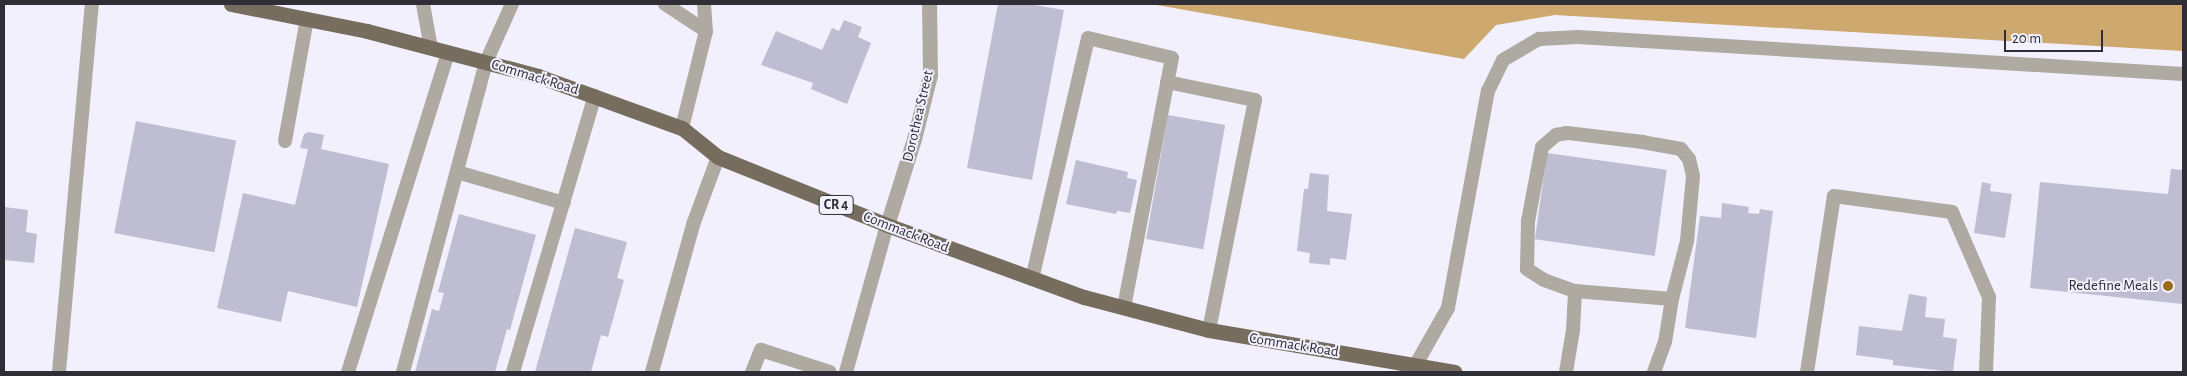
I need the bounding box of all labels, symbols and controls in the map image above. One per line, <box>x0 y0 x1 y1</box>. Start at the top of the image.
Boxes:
scale bar <box>2007 20 2106 52</box>
text: 20 m <box>2012 31 2041 46</box>
street label: Commack Road <box>489 55 581 99</box>
street label: Dorothea Street <box>899 69 937 163</box>
road number: CR 4 <box>818 194 854 216</box>
street label: Commack Road <box>861 207 951 257</box>
place label: Redefine Meals <box>2069 277 2158 295</box>
marker: Redefine Meals <box>2162 280 2174 292</box>
street label: Commack Road <box>1248 329 1340 361</box>

